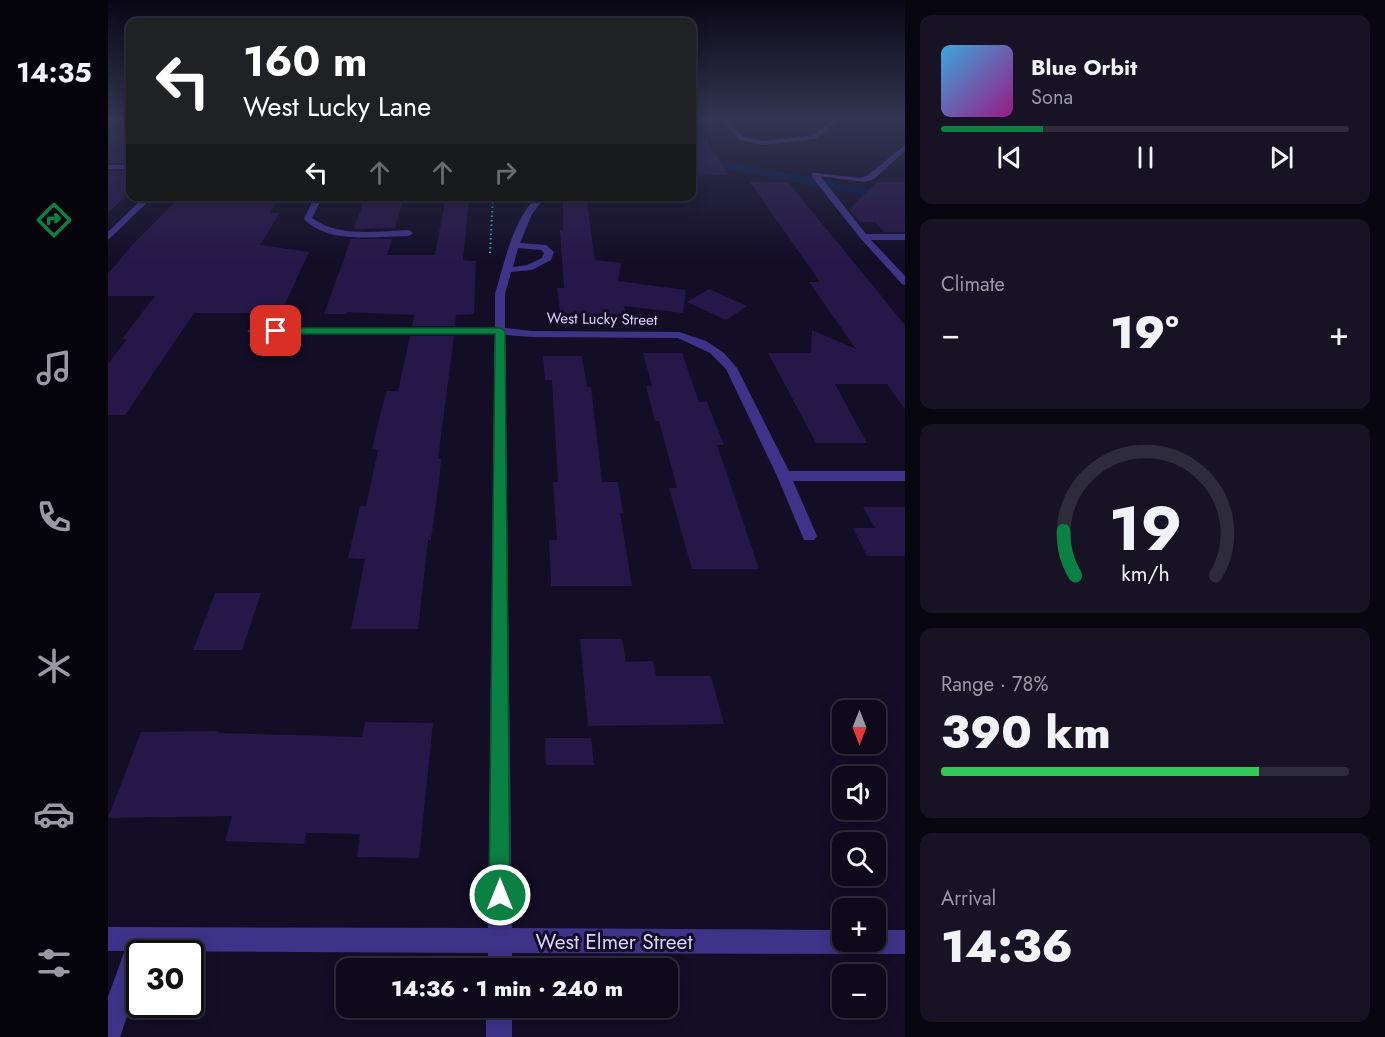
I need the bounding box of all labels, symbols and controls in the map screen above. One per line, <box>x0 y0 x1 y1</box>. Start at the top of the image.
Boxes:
text: 160 m <box>243 31 367 92</box>
icon: left <box>144 42 222 120</box>
text: Blue Orbit <box>1031 51 1137 83</box>
text: 14:35 <box>16 53 92 92</box>
text: Sona <box>1031 83 1073 112</box>
text: West Lucky Lane <box>243 87 431 126</box>
icon: previous <box>993 141 1026 174</box>
icon: pause <box>1129 141 1162 174</box>
icon: next <box>1265 141 1298 174</box>
icon: left <box>300 156 333 189</box>
icon: ahead <box>363 156 396 189</box>
icon: ahead <box>426 156 459 189</box>
icon: right <box>489 156 522 189</box>
icon: directions <box>33 199 75 241</box>
text: Climate <box>941 270 1005 299</box>
text: 19° <box>1110 300 1179 365</box>
pin <box>250 305 301 356</box>
street label: West Lucky Street <box>546 307 658 331</box>
text: − <box>941 310 960 357</box>
text: + <box>1329 310 1349 357</box>
icon: arrive <box>259 314 292 347</box>
icon: music <box>33 347 75 389</box>
text: 19 <box>1108 483 1182 573</box>
icon: phone <box>33 496 75 538</box>
text: km/h <box>1121 558 1169 589</box>
icon: climate <box>33 645 75 687</box>
text: Range · 78% <box>941 670 1048 699</box>
north arrow <box>832 700 886 754</box>
map controls <box>832 700 886 1018</box>
text: 390 km <box>941 700 1111 765</box>
button: sound <box>832 766 886 820</box>
icon: car <box>33 793 75 835</box>
button: search <box>832 832 886 886</box>
position arrow <box>468 863 532 927</box>
text: Arrival <box>941 884 996 913</box>
button: + <box>832 898 886 952</box>
text: 14:36 <box>941 914 1073 979</box>
street label: West Elmer Street <box>536 927 692 957</box>
speed limit sign: 30 <box>126 940 204 1018</box>
icon: filters <box>33 942 75 984</box>
button: − <box>832 964 886 1018</box>
text: 14:36 · 1 min · 240 m <box>391 972 623 1004</box>

